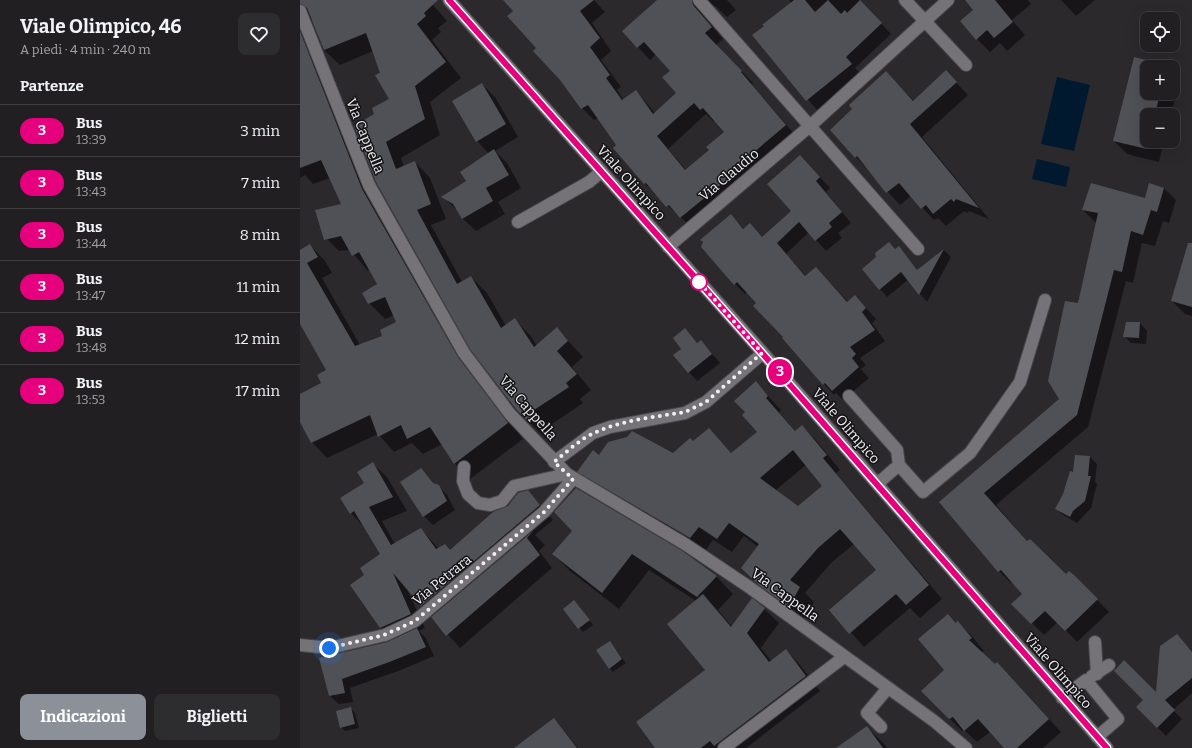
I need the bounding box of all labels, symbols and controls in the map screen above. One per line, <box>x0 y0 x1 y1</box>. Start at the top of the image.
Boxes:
map controls <box>1140 12 1180 148</box>
button: locate <box>1140 12 1180 52</box>
button: heart <box>238 13 280 55</box>
text: Viale Olimpico, 46 <box>20 15 182 38</box>
text: A piedi · 4 min · 240 m <box>20 42 151 57</box>
button: + <box>1140 60 1180 100</box>
text: Partenze <box>20 77 84 95</box>
street label: Via Cappella <box>342 96 388 176</box>
button: − <box>1140 108 1180 148</box>
text: Bus <box>76 114 102 132</box>
text: 3 <box>38 122 46 139</box>
text: 3 min <box>240 122 280 140</box>
text: 13:39 <box>76 132 106 147</box>
street label: Viale Olimpico <box>593 142 669 224</box>
street label: Via Claudio <box>696 145 762 205</box>
text: Bus <box>76 166 102 184</box>
text: 3 <box>38 174 46 191</box>
text: 7 min <box>241 174 280 192</box>
text: 13:43 <box>76 184 106 199</box>
text: Bus <box>76 218 102 236</box>
text: 3 <box>38 226 46 243</box>
text: 8 min <box>240 226 280 244</box>
text: 13:44 <box>76 236 107 251</box>
text: Bus <box>76 270 102 288</box>
unlabelled marker <box>690 273 708 291</box>
text: 3 <box>38 278 46 295</box>
text: 11 min <box>237 278 280 296</box>
text: 13:47 <box>76 288 105 303</box>
text: Bus <box>76 322 102 340</box>
text: 3 <box>38 330 46 347</box>
text: 12 min <box>234 330 280 348</box>
text: 13:48 <box>76 340 107 355</box>
line badge: 3 <box>767 359 793 385</box>
text: 3 <box>776 363 784 380</box>
street label: Via Cappella <box>495 372 561 444</box>
text: Bus <box>76 374 102 392</box>
text: 3 <box>38 382 46 399</box>
text: 17 min <box>235 382 280 400</box>
street label: Viale Olimpico <box>809 385 883 467</box>
text: 13:53 <box>76 392 105 407</box>
street label: Via Petrara <box>409 551 475 609</box>
street label: Via Cappella <box>748 565 823 626</box>
street label: Viale Olimpico <box>1021 630 1095 712</box>
your location <box>319 638 339 658</box>
button: Indicazioni <box>20 694 146 740</box>
button: Biglietti <box>154 694 280 740</box>

